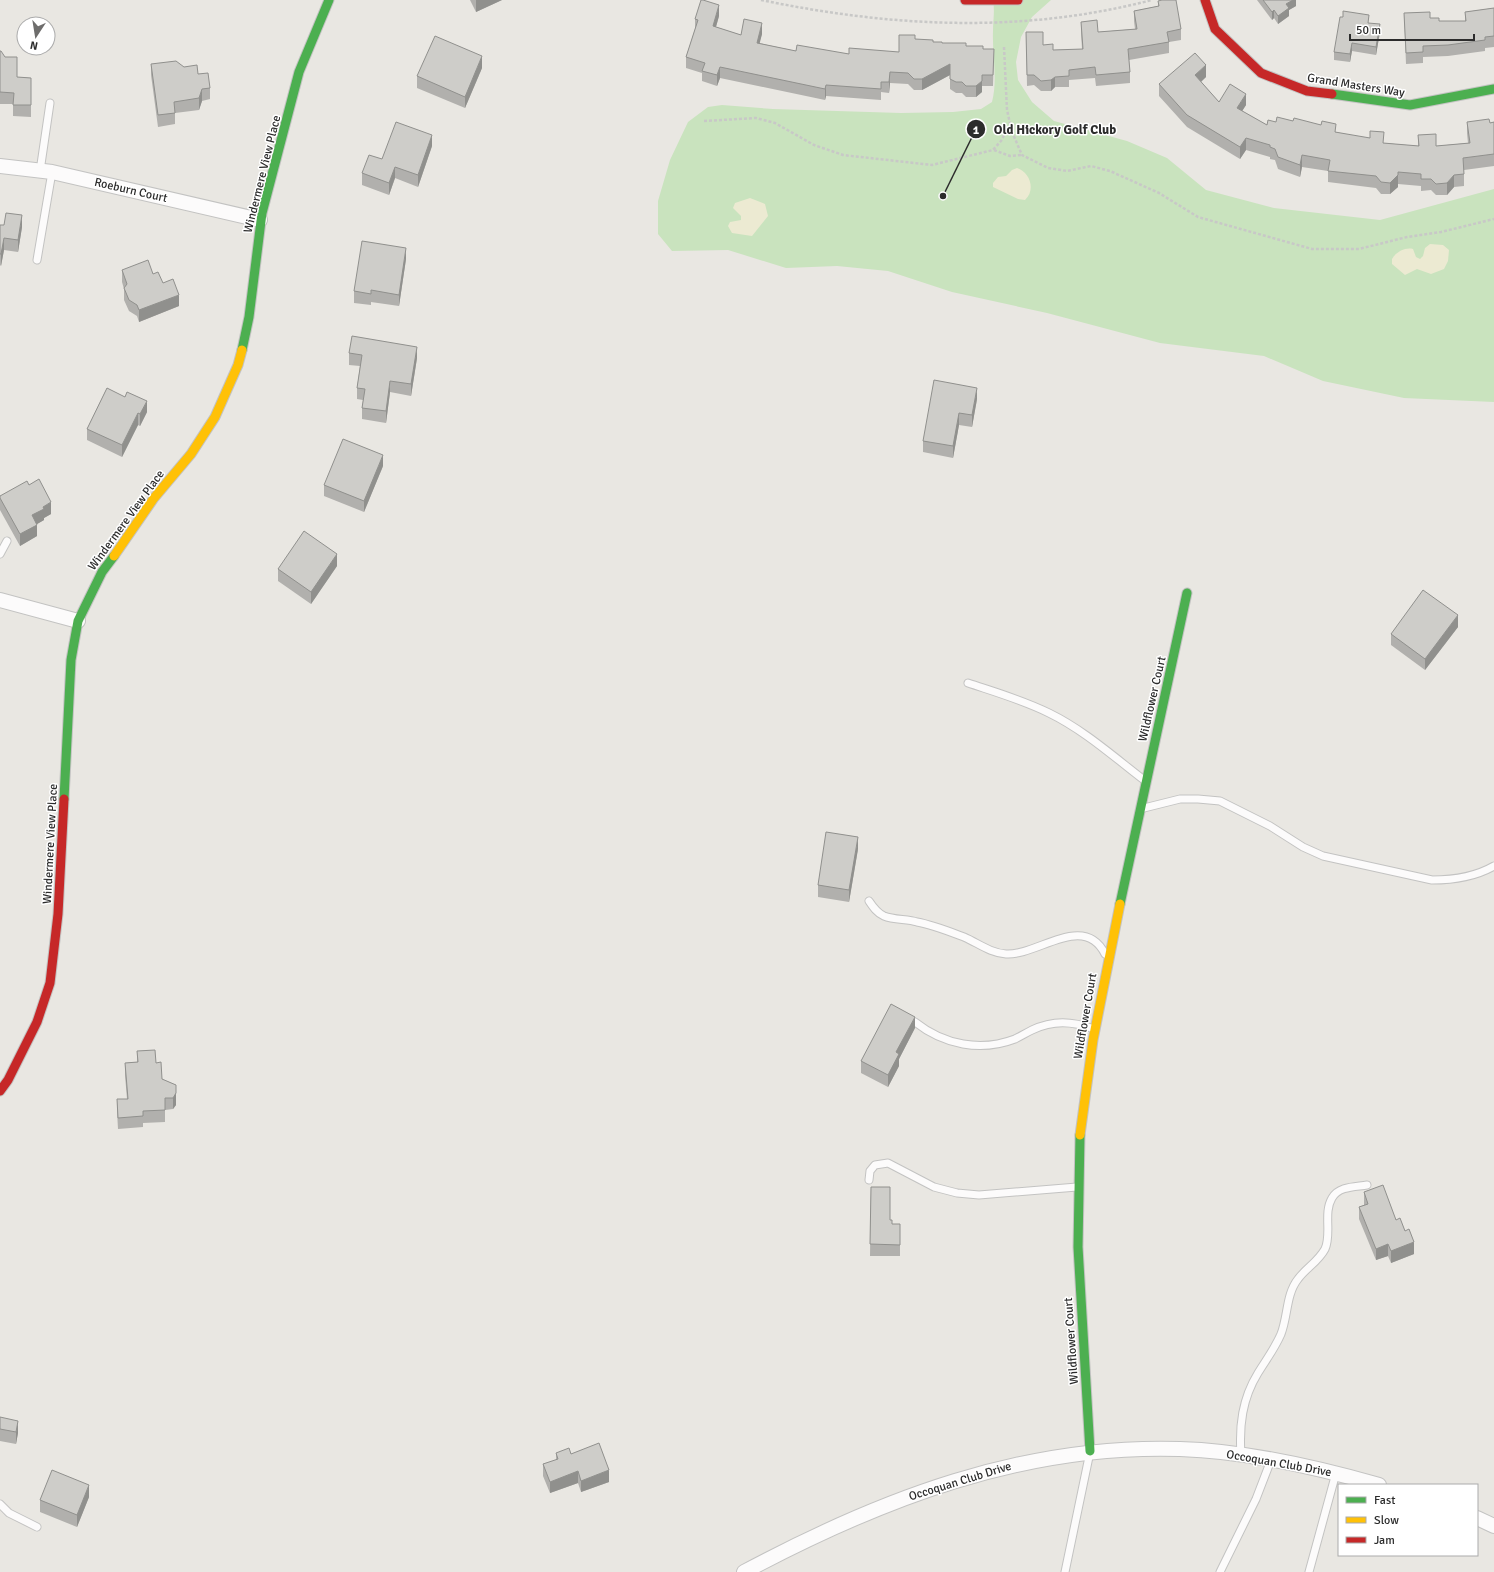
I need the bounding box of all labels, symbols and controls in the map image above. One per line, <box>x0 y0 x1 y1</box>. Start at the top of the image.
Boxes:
north arrow <box>16 16 56 56</box>
scale bar <box>1350 16 1474 42</box>
text: 50 m <box>1356 23 1381 38</box>
text: N <box>29 38 39 52</box>
street label: Grand Masters Way <box>1306 70 1406 101</box>
street label: Windermere View Place <box>241 114 284 234</box>
callout: Old Hickory Golf Club <box>966 117 1124 142</box>
text: Old Hickory Golf Club <box>994 122 1116 138</box>
text: 1 <box>973 123 980 138</box>
street label: Roeburn Court <box>93 175 169 206</box>
street label: Windermere View Place <box>85 467 168 573</box>
street label: Wildflower Court <box>1135 655 1170 743</box>
street label: Windermere View Place <box>40 783 61 905</box>
street label: Wildflower Court <box>1071 972 1100 1060</box>
street label: Wildflower Court <box>1061 1297 1082 1385</box>
street label: Occoquan Club Drive <box>1225 1447 1333 1480</box>
street label: Occoquan Club Drive <box>907 1459 1013 1504</box>
legend <box>1338 1484 1478 1556</box>
text: Fast <box>1374 1493 1395 1508</box>
text: Slow <box>1374 1513 1399 1528</box>
text: Jam <box>1374 1533 1395 1548</box>

